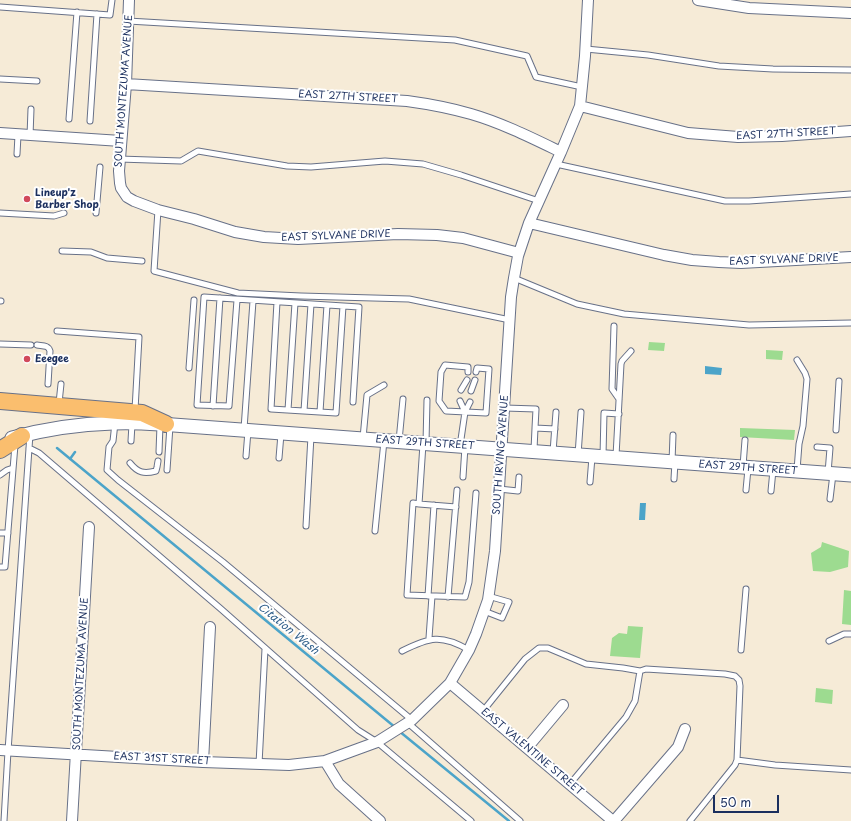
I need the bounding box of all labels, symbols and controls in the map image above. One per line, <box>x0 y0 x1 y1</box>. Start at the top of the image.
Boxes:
street label: SOUTH MONTEZUMA AVENUE <box>113 14 135 168</box>
street label: EAST 27TH STREET <box>298 88 398 106</box>
street label: EAST 27TH STREET <box>736 125 836 143</box>
place label: Lineup'z Barber Shop <box>35 187 99 210</box>
marker: Lineup'z Barber Shop <box>22 194 32 204</box>
street label: EAST SYLVANE DRIVE <box>281 228 391 244</box>
street label: EAST SYLVANE DRIVE <box>729 252 839 268</box>
place label: Eeegee <box>35 353 69 365</box>
marker: Eeegee <box>22 354 32 364</box>
street label: SOUTH IRVING AVENUE <box>491 395 511 515</box>
street label: EAST 29TH STREET <box>375 434 475 452</box>
street label: EAST 29TH STREET <box>698 459 798 477</box>
street label: SOUTH MONTEZUMA AVENUE <box>71 597 91 751</box>
water label: Citation Wash <box>255 600 321 658</box>
street label: EAST VALENTINE STREET <box>479 706 585 798</box>
street label: EAST 31ST STREET <box>113 750 211 768</box>
scale bar <box>715 787 781 813</box>
text: 50 m <box>720 793 751 811</box>

